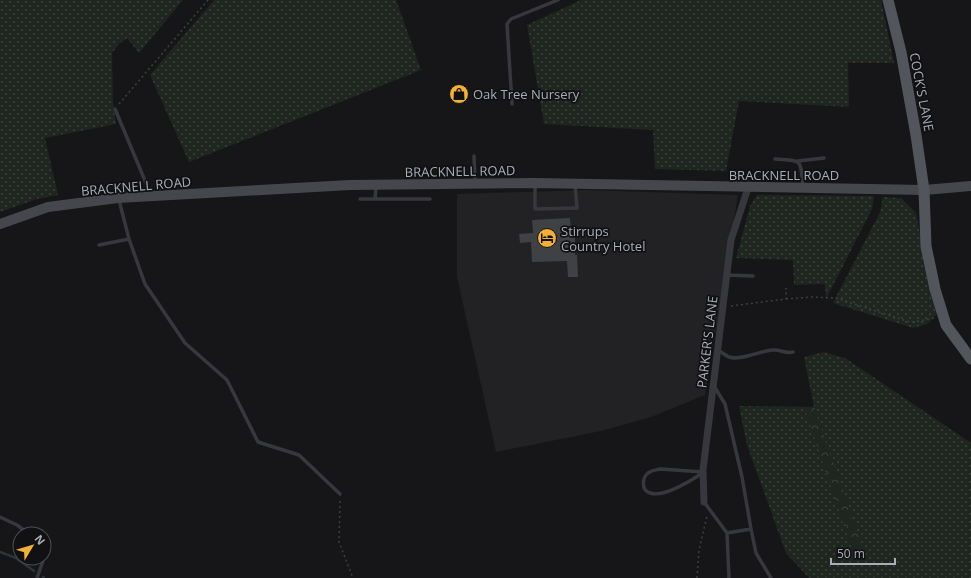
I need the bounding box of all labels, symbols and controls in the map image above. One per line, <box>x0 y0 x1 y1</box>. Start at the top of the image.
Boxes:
street label: COCK'S LANE <box>906 51 938 133</box>
shop icon: Oak Tree Nursery <box>448 83 470 105</box>
place label: Oak Tree Nursery <box>473 85 580 103</box>
street label: BRACKNELL ROAD <box>405 161 515 181</box>
street label: BRACKNELL ROAD <box>729 166 839 184</box>
street label: BRACKNELL ROAD <box>80 172 192 200</box>
place label: Stirrups Country Hotel <box>561 222 645 255</box>
hotel icon: Stirrups Country Hotel <box>536 227 558 249</box>
street label: PARKER'S LANE <box>692 295 722 389</box>
north arrow <box>12 526 52 566</box>
text: N <box>32 531 49 548</box>
scale bar <box>831 540 895 566</box>
text: 50 m <box>837 545 865 562</box>

